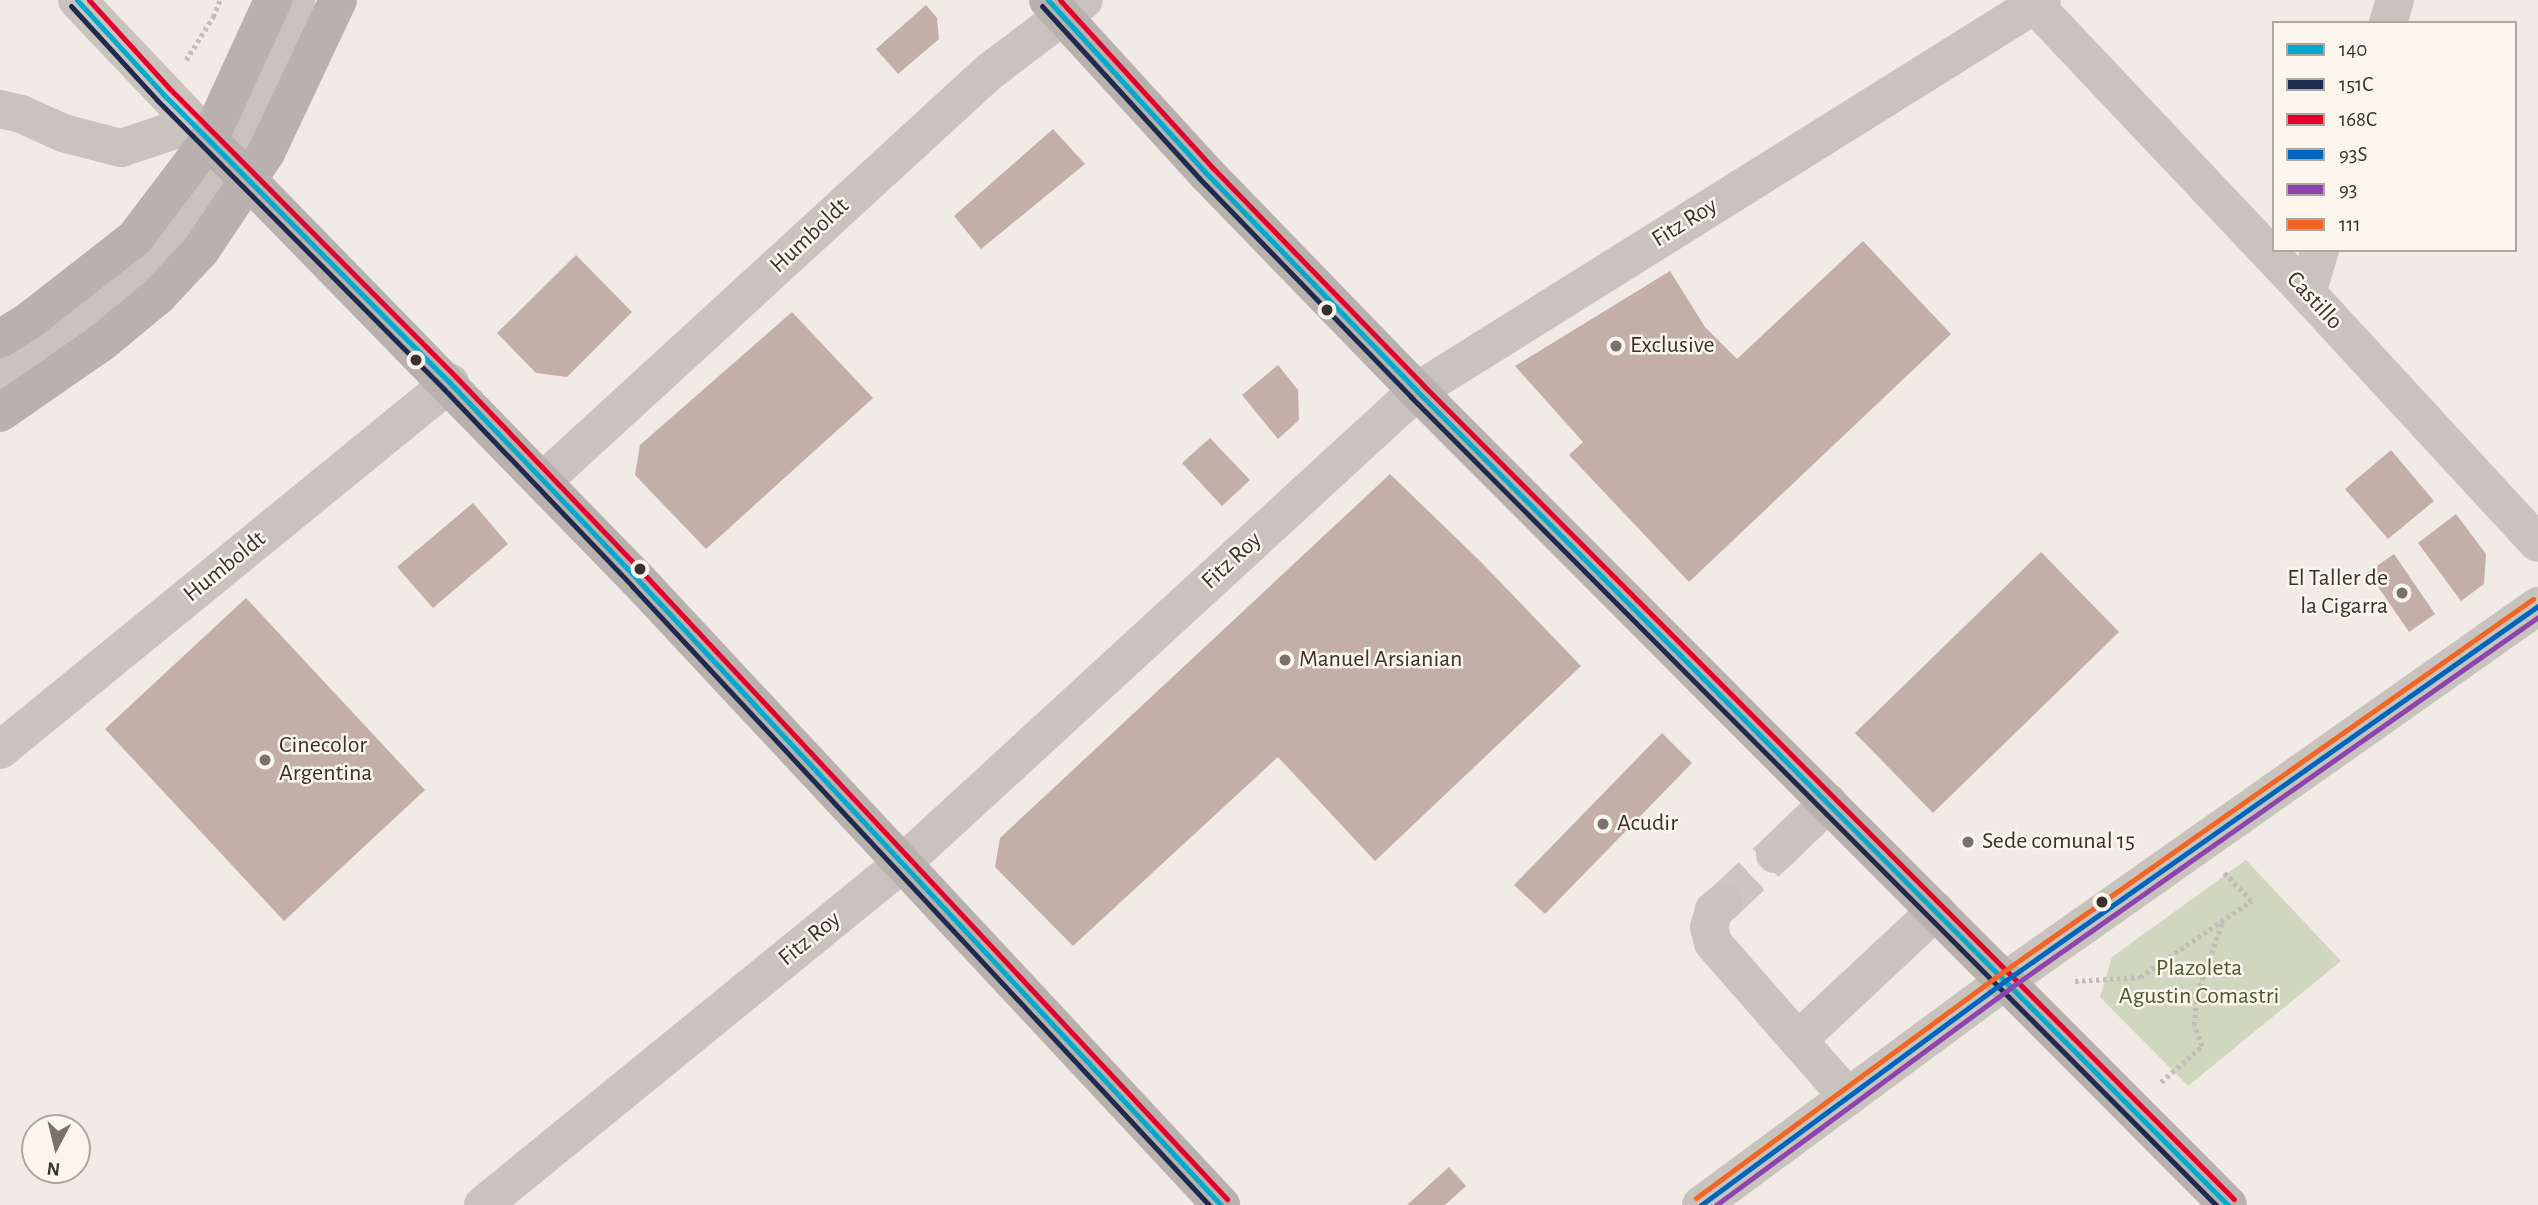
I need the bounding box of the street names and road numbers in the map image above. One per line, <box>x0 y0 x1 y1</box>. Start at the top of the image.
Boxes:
street label: Humboldt <box>765 192 855 280</box>
street label: Fitz Roy <box>1647 192 1723 254</box>
street label: Castillo <box>2280 266 2348 336</box>
street label: Humboldt <box>178 525 272 609</box>
street label: Fitz Roy <box>1196 526 1268 596</box>
street label: Fitz Roy <box>773 905 847 973</box>

